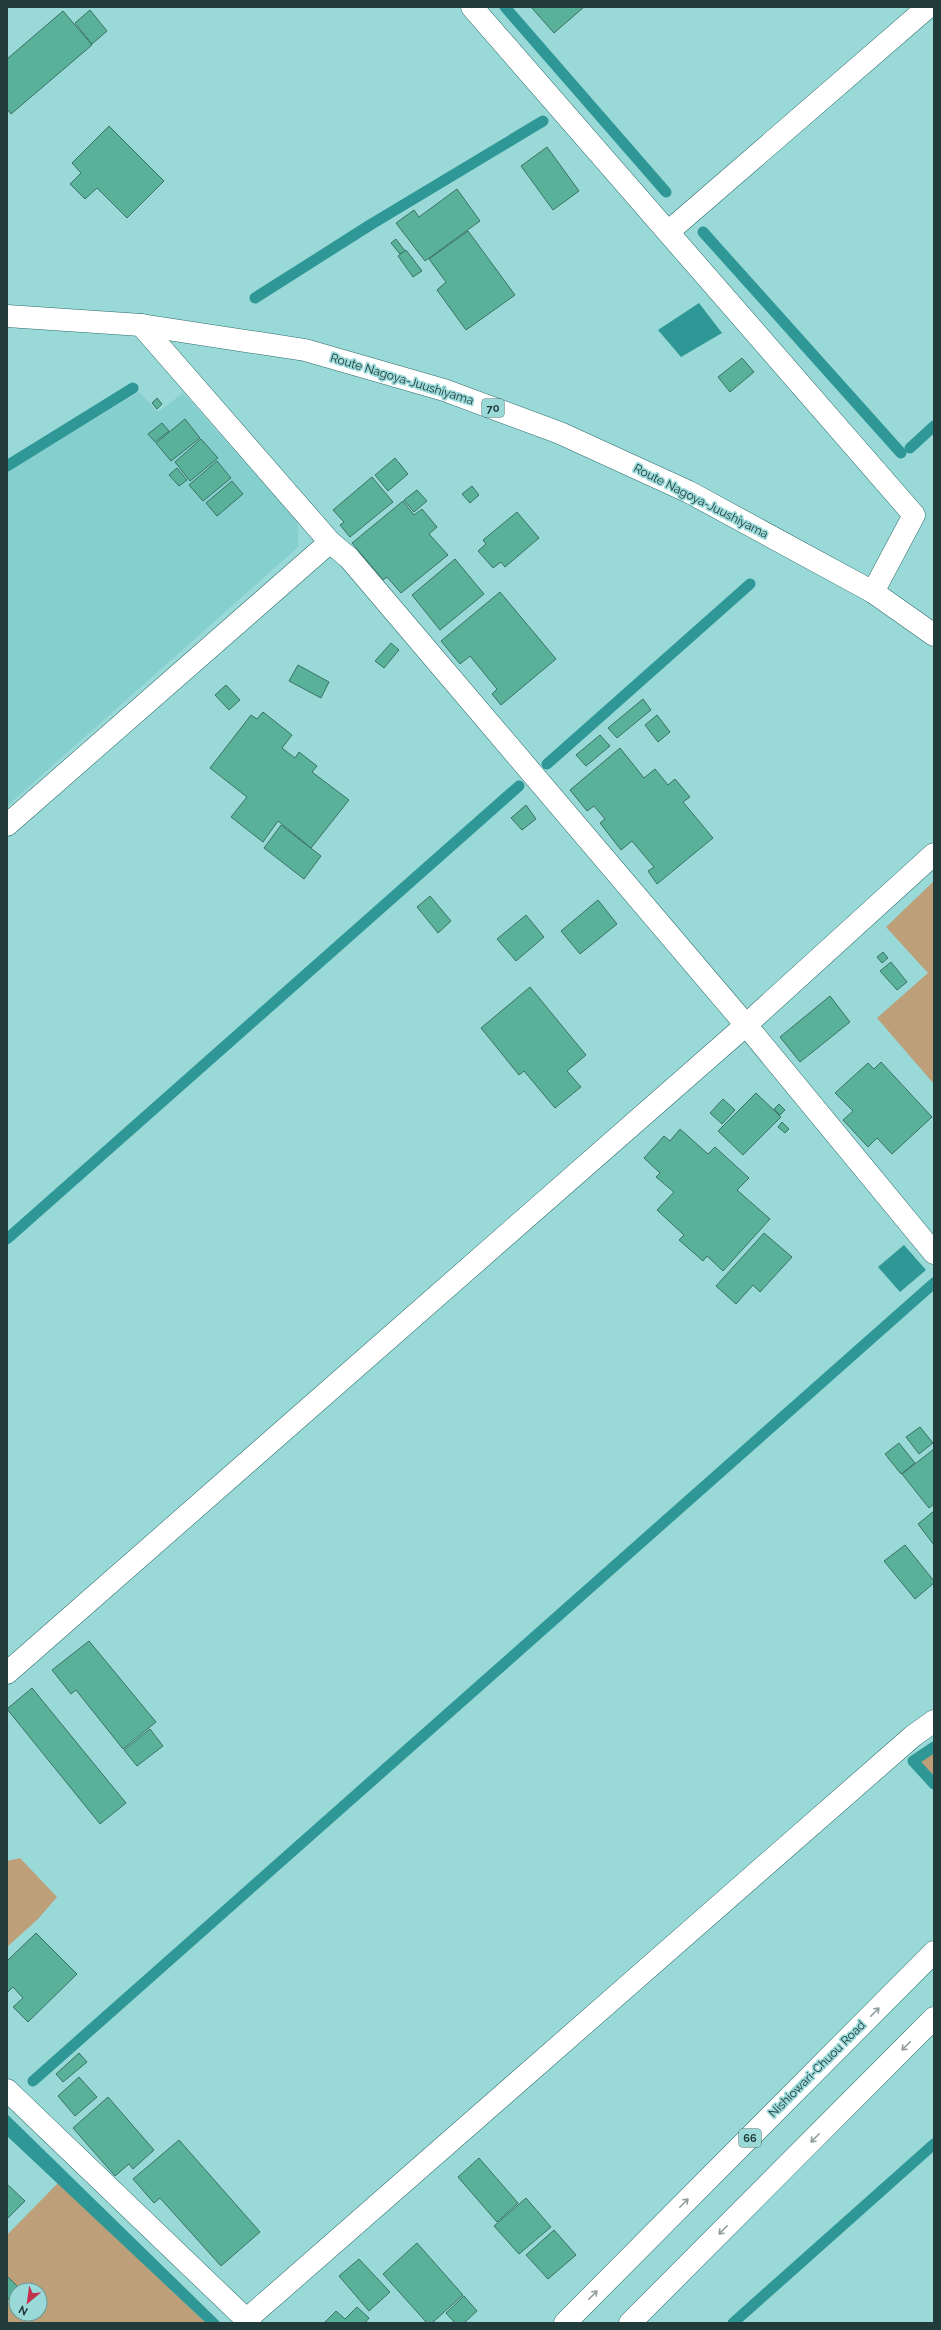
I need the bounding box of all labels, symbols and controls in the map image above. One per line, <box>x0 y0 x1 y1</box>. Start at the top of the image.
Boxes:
street label: Route Nagoya-Juushiyama <box>329 351 475 407</box>
road number: 70 <box>482 399 504 417</box>
street label: Route Nagoya-Juushiyama <box>631 461 771 541</box>
one-way arrow <box>870 2007 880 2017</box>
street label: Nishiowari-Chuou Road <box>766 2018 868 2120</box>
one-way arrow <box>902 2041 911 2051</box>
road number: 66 <box>739 2129 761 2147</box>
one-way arrow <box>810 2133 820 2143</box>
one-way arrow <box>679 2198 689 2208</box>
one-way arrow <box>718 2225 728 2235</box>
north arrow <box>8 2282 48 2322</box>
one-way arrow <box>588 2290 598 2300</box>
text: N <box>17 2303 30 2318</box>

